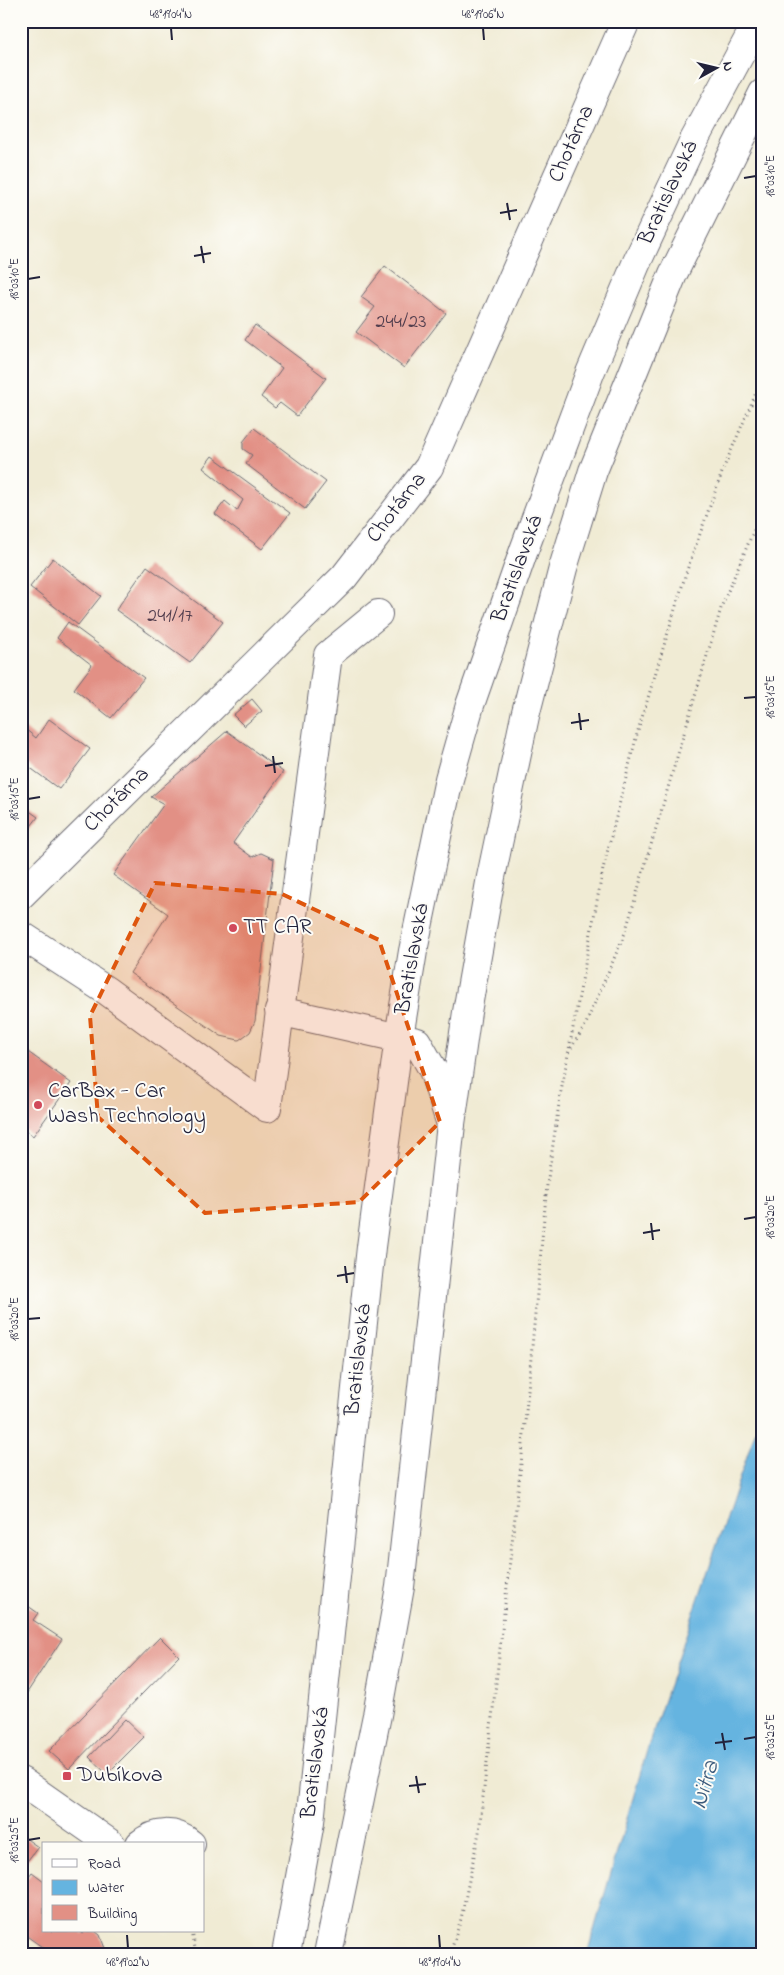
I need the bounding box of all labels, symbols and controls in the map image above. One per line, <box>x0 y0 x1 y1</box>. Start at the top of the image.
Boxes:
text: 48°19'04"N <box>150 6 192 24</box>
text: 48°19'06"N <box>462 6 504 24</box>
north arrow <box>692 42 742 92</box>
text: N <box>716 60 738 73</box>
street label: Chotárna <box>541 100 603 188</box>
street label: Bratislavská <box>630 135 707 251</box>
text: 18°03'10"E <box>762 155 780 197</box>
text: 18°03'10"E <box>6 258 24 300</box>
house number: 244/23 <box>376 308 426 337</box>
street label: Chotárna <box>359 466 435 550</box>
street label: Bratislavská <box>483 511 552 628</box>
house number: 241/17 <box>147 602 193 631</box>
text: 18°03'15"E <box>762 675 780 719</box>
street label: Chotárna <box>77 760 157 840</box>
text: 18°03'15"E <box>6 777 24 821</box>
street label: Bratislavská <box>387 901 438 1018</box>
place label: TT CAR <box>243 912 312 944</box>
marker: TT CAR <box>227 922 239 934</box>
place label: CarBax - Car Wash Technology <box>48 1076 206 1134</box>
marker: CarBax - Car Wash Technology <box>32 1099 44 1111</box>
text: 18°03'20"E <box>762 1195 780 1239</box>
text: 18°03'20"E <box>6 1297 24 1341</box>
street label: Bratislavská <box>337 1303 381 1418</box>
street label: Bratislavská <box>293 1705 339 1822</box>
text: 18°03'25"E <box>762 1714 780 1760</box>
water label: Nitra <box>682 1756 730 1813</box>
place label: Dubíkova <box>76 1760 163 1792</box>
marker: Dubíkova <box>61 1770 73 1782</box>
text: 18°03'25"E <box>6 1817 24 1863</box>
legend <box>42 1842 205 1932</box>
text: Road <box>88 1853 121 1875</box>
text: Water <box>88 1877 124 1899</box>
text: Building <box>87 1903 137 1926</box>
text: 48°19'02"N <box>106 1954 150 1972</box>
text: 48°19'04"N <box>419 1954 461 1972</box>

